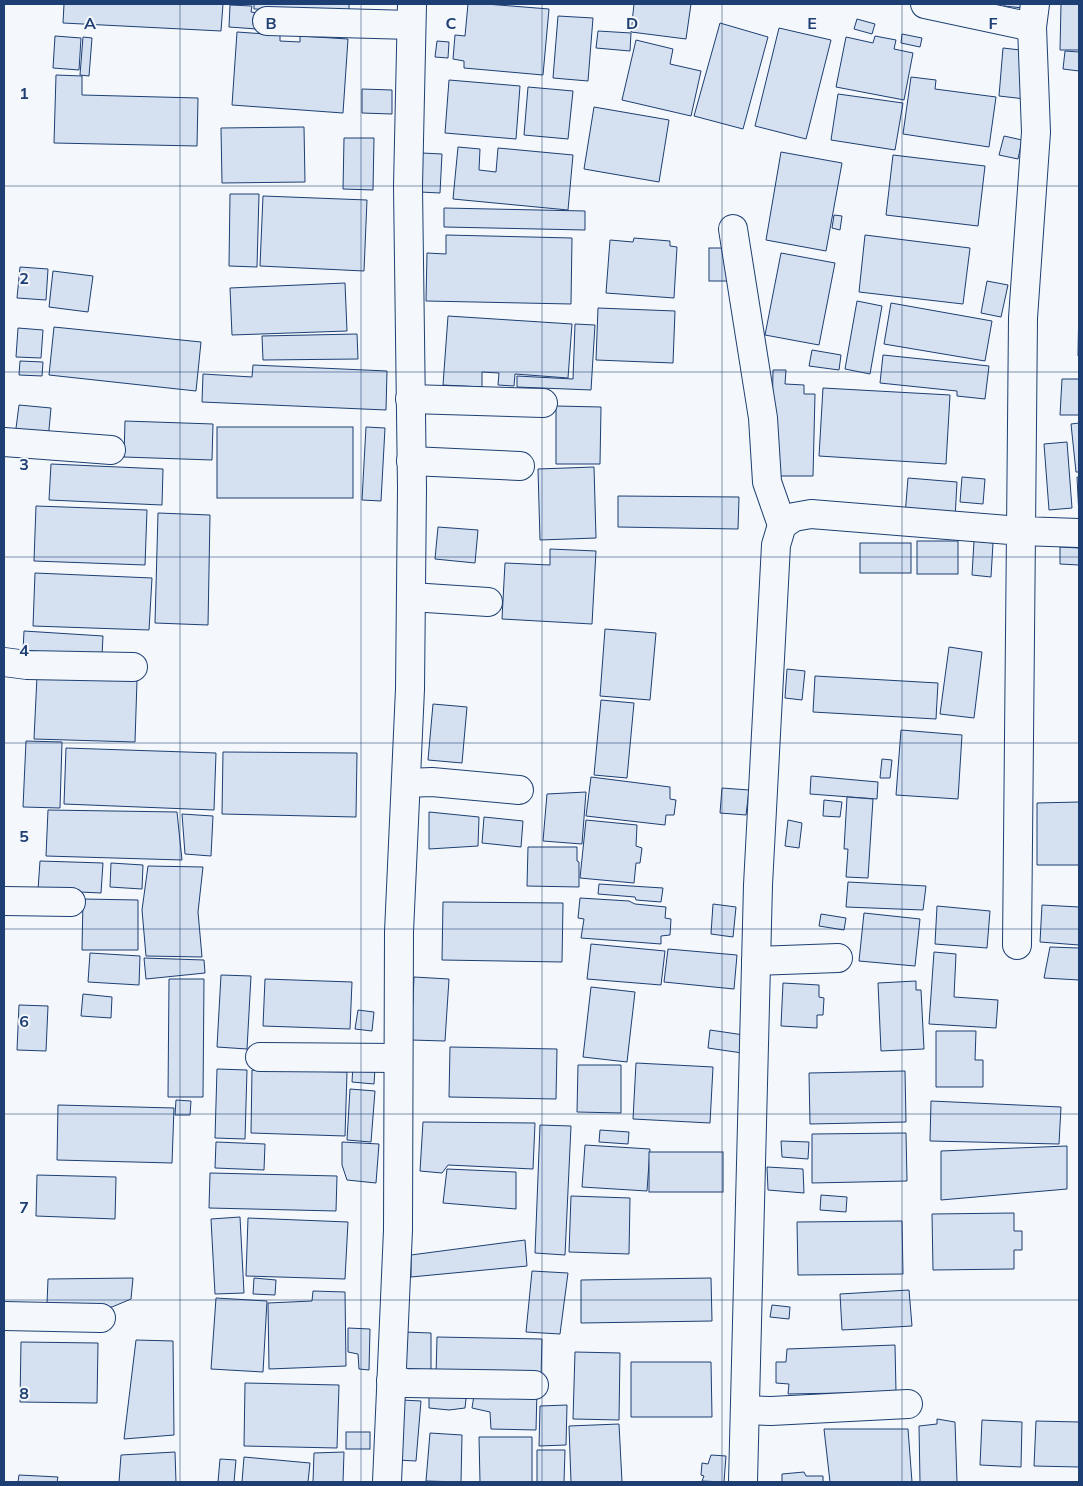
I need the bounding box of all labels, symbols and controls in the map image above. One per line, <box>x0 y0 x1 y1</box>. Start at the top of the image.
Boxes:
text: A <box>84 13 96 33</box>
text: B <box>265 13 277 33</box>
text: C <box>446 13 457 33</box>
text: D <box>626 13 638 33</box>
text: E <box>807 13 817 33</box>
text: F <box>988 13 998 33</box>
text: 1 <box>19 83 29 103</box>
text: 2 <box>19 268 29 288</box>
text: 3 <box>19 454 29 474</box>
text: 4 <box>19 640 29 660</box>
text: 5 <box>19 826 29 846</box>
text: 6 <box>19 1011 29 1031</box>
text: 7 <box>19 1197 29 1217</box>
text: 8 <box>19 1383 29 1403</box>

